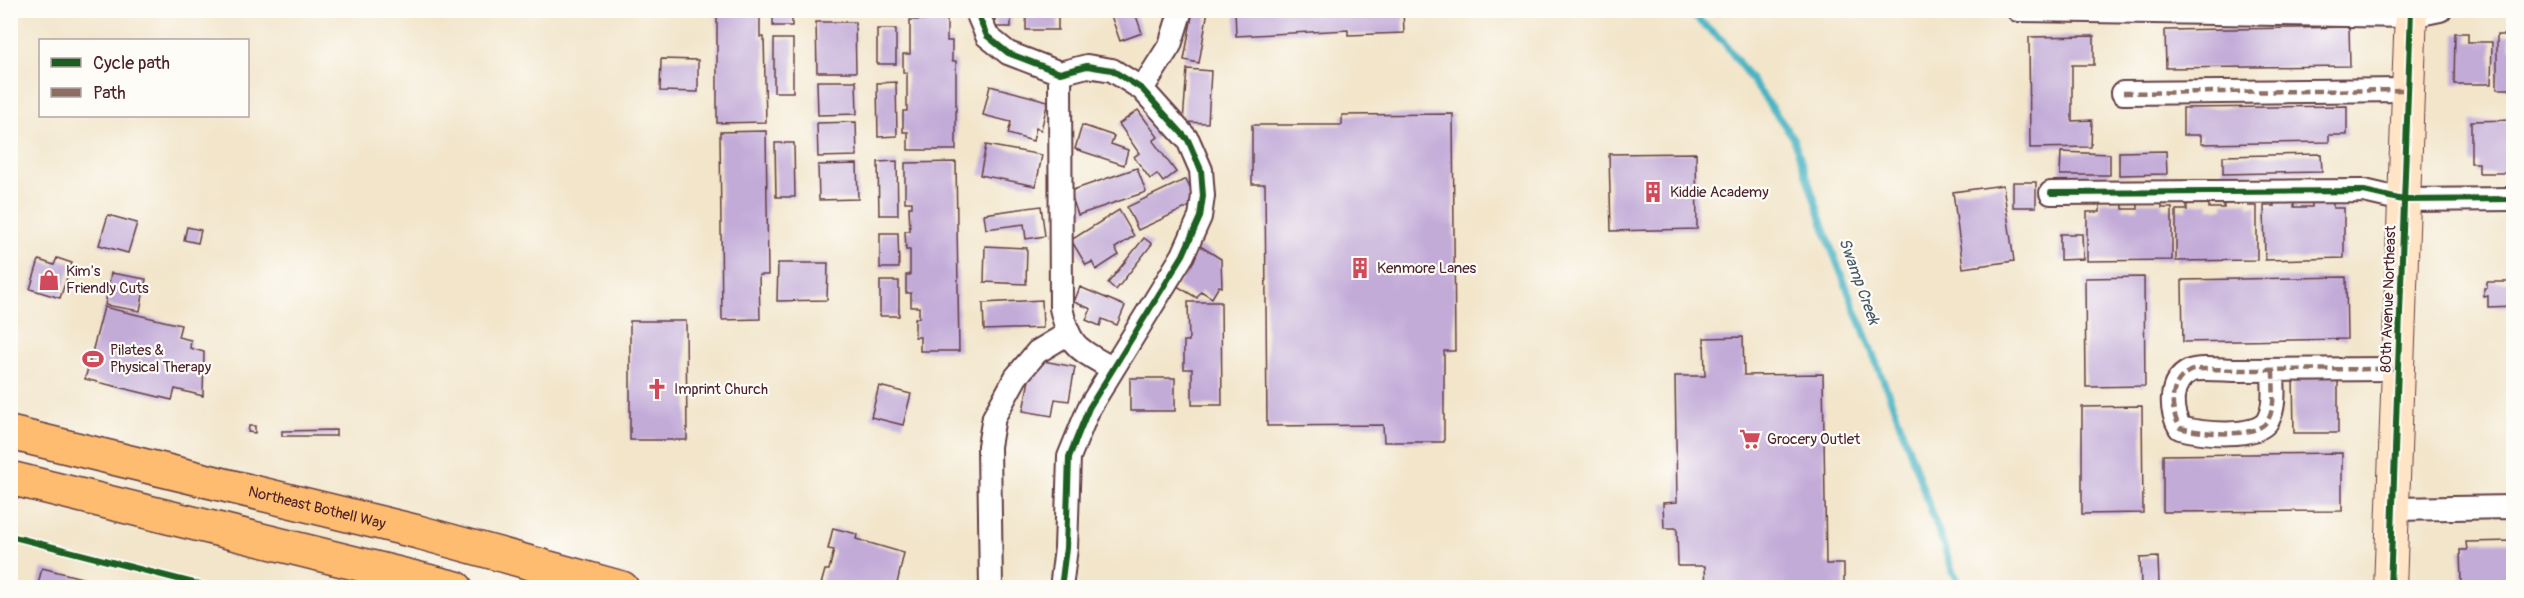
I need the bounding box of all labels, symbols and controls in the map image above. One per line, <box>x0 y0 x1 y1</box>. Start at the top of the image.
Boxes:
legend <box>39 39 249 117</box>
text: Cycle path <box>93 52 170 75</box>
text: Path <box>93 82 126 105</box>
building icon: Kiddie Academy <box>1641 180 1665 204</box>
place label: Kiddie Academy <box>1670 183 1769 202</box>
street label: 80th Avenue Northeast <box>2376 224 2401 373</box>
water label: Swamp Creek <box>1834 235 1884 329</box>
building icon: Kenmore Lanes <box>1348 256 1372 280</box>
place label: Kenmore Lanes <box>1377 259 1477 278</box>
place label: Kim's Friendly Cuts <box>66 262 149 298</box>
shop icon: Kim's Friendly Cuts <box>37 268 61 292</box>
place label: Pilates & Physical Therapy <box>110 341 212 377</box>
sports icon: Pilates & Physical Therapy <box>81 347 105 371</box>
church icon: Imprint Church <box>645 377 669 401</box>
place label: Imprint Church <box>674 380 768 399</box>
supermarket icon: Grocery Outlet <box>1738 427 1762 451</box>
place label: Grocery Outlet <box>1767 430 1861 449</box>
street label: Northeast Bothell Way <box>246 482 388 534</box>

